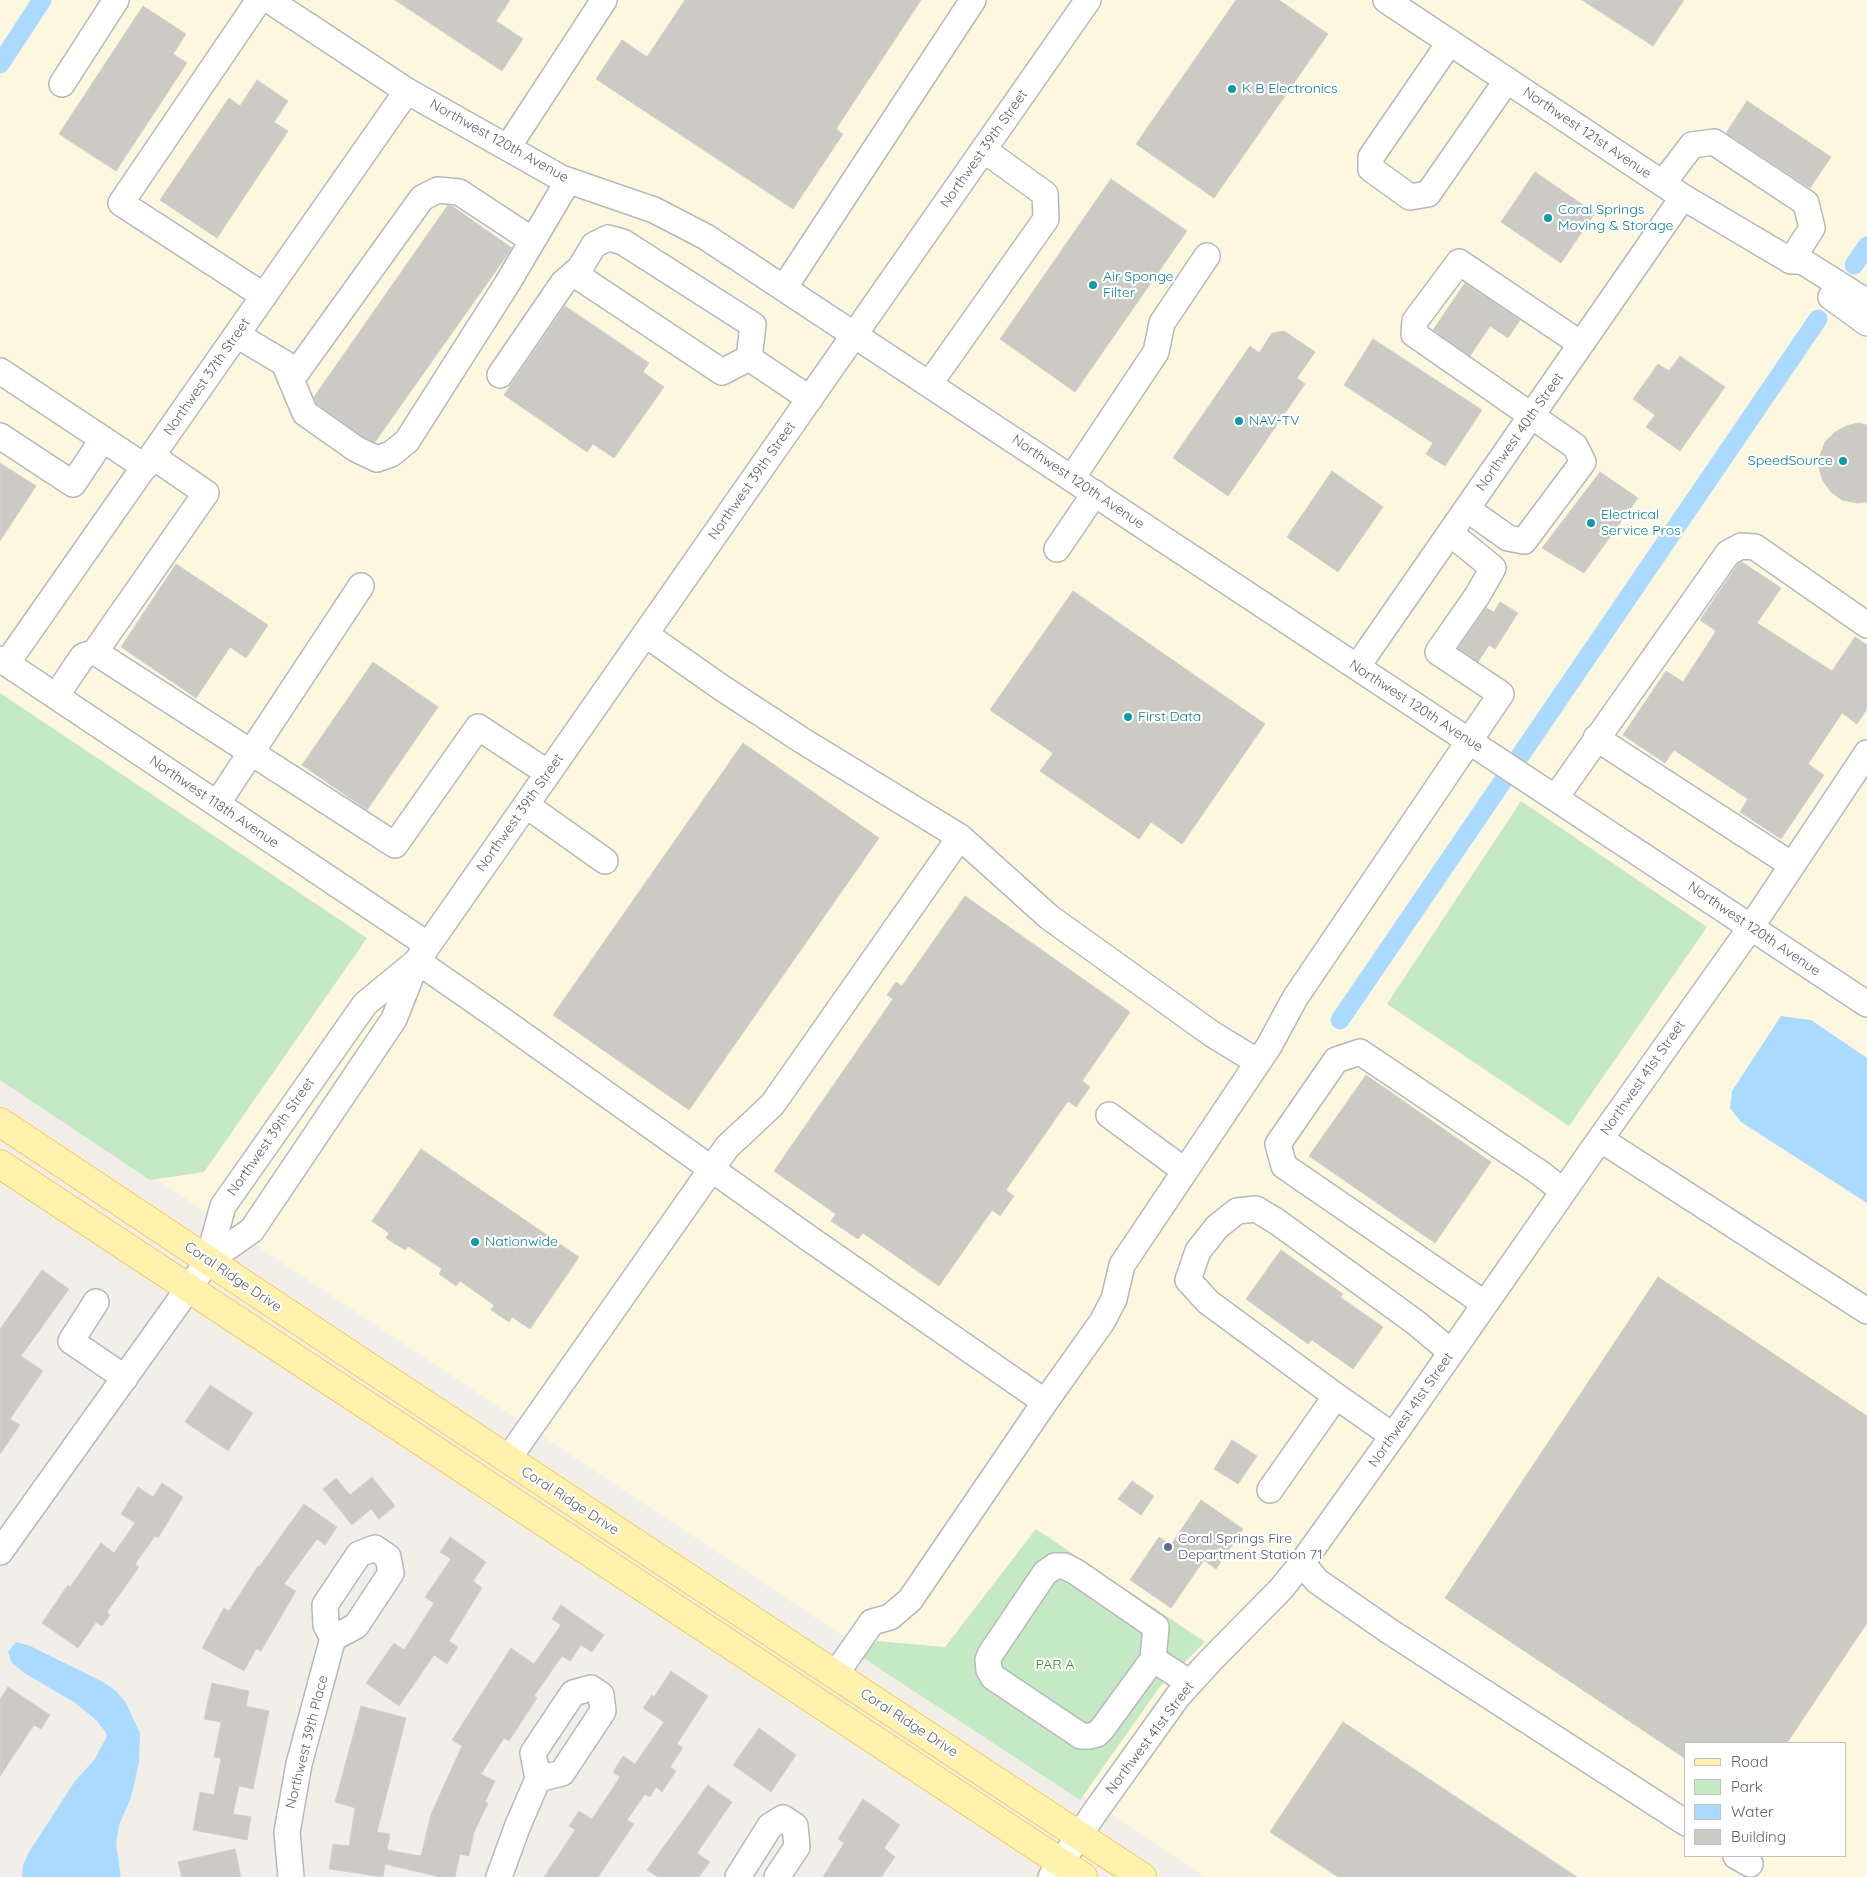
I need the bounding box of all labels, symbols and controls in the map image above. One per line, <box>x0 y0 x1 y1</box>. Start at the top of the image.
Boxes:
place label: K B Electronics <box>1242 81 1338 97</box>
marker: K B Electronics <box>1226 83 1238 95</box>
street label: Northwest 121st Avenue <box>1520 84 1654 182</box>
street label: Northwest 39th Street <box>937 87 1031 211</box>
street label: Northwest 120th Avenue <box>427 96 571 186</box>
place label: Coral Springs Moving & Storage <box>1558 202 1673 234</box>
marker: Coral Springs Moving & Storage <box>1542 212 1554 224</box>
place label: Air Sponge Filter <box>1103 269 1174 302</box>
marker: Air Sponge Filter <box>1087 279 1099 291</box>
street label: Northwest 37th Street <box>160 315 254 439</box>
street label: Northwest 40th Street <box>1473 370 1567 494</box>
place label: NAV-TV <box>1249 413 1300 429</box>
marker: NAV-TV <box>1233 415 1245 427</box>
street label: Northwest 39th Street <box>705 419 799 543</box>
street label: Northwest 120th Avenue <box>1009 431 1147 533</box>
place label: SpeedSource <box>1748 453 1833 469</box>
marker: SpeedSource <box>1837 455 1849 467</box>
place label: Electrical Service Pros <box>1601 507 1681 540</box>
marker: Electrical Service Pros <box>1585 517 1597 529</box>
street label: Northwest 120th Avenue <box>1346 656 1486 756</box>
place label: First Data <box>1138 709 1201 725</box>
marker: First Data <box>1122 711 1134 723</box>
street label: Northwest 39th Street <box>473 751 567 875</box>
street label: Northwest 118th Avenue <box>146 752 282 852</box>
street label: Northwest 120th Avenue <box>1685 878 1823 980</box>
street label: Northwest 41st Street <box>1597 1017 1689 1139</box>
street label: Northwest 39th Street <box>224 1075 318 1199</box>
place label: Nationwide <box>485 1234 558 1250</box>
marker: Nationwide <box>469 1236 481 1248</box>
street label: Coral Ridge Drive <box>181 1238 285 1316</box>
street label: Northwest 41st Street <box>1365 1349 1457 1471</box>
street label: Coral Ridge Drive <box>518 1463 622 1539</box>
place label: Coral Springs Fire Department Station 71 <box>1178 1531 1323 1564</box>
marker: Coral Springs Fire Department Station 71 <box>1162 1541 1174 1553</box>
park label: PAR A <box>1035 1657 1075 1673</box>
street label: Northwest 39th Place <box>282 1673 332 1811</box>
street label: Northwest 41st Street <box>1102 1679 1198 1797</box>
street label: Coral Ridge Drive <box>857 1685 961 1761</box>
legend <box>1684 1742 1847 1857</box>
text: Road <box>1731 1752 1768 1771</box>
text: Park <box>1731 1777 1763 1796</box>
text: Water <box>1731 1802 1774 1821</box>
text: Building <box>1731 1827 1786 1846</box>

